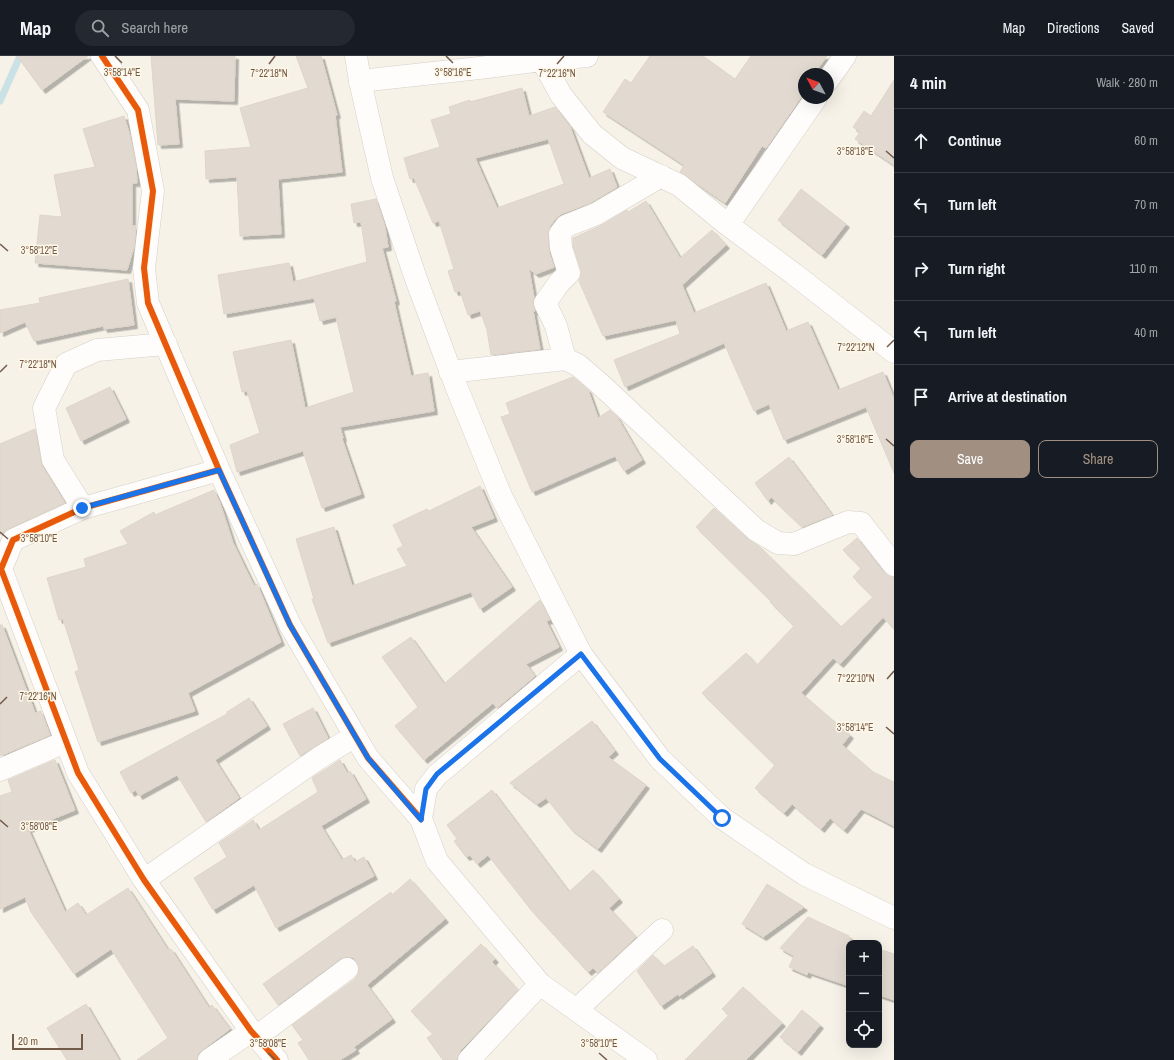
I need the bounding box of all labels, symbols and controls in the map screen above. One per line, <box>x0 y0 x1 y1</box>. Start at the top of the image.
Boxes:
search box <box>75 10 355 46</box>
text: Map <box>20 15 51 41</box>
icon: search <box>89 17 111 39</box>
text: Search here <box>121 17 188 38</box>
text: Map <box>1003 19 1025 37</box>
text: Directions <box>1047 19 1099 37</box>
text: Saved <box>1121 19 1154 37</box>
text: 3°58'14"E <box>104 66 140 79</box>
text: 3°58'16"E <box>435 66 471 79</box>
text: 7°22'18"N <box>250 67 288 80</box>
text: 7°22'16"N <box>538 67 576 80</box>
north arrow <box>798 68 834 104</box>
text: 4 min <box>910 71 946 94</box>
text: Walk · 280 m <box>1096 74 1158 91</box>
icon: ahead <box>910 130 932 152</box>
text: Continue <box>948 130 1001 151</box>
text: 60 m <box>1134 132 1158 149</box>
text: 3°58'18"E <box>837 145 873 158</box>
icon: left <box>910 194 932 216</box>
text: Turn left <box>948 194 996 215</box>
text: 70 m <box>1134 196 1158 213</box>
text: 3°58'12"E <box>21 244 57 257</box>
icon: right <box>910 258 932 280</box>
text: Turn right <box>948 258 1005 279</box>
text: 110 m <box>1129 260 1158 277</box>
icon: left <box>910 322 932 344</box>
text: Turn left <box>948 322 996 343</box>
text: 40 m <box>1134 324 1158 341</box>
text: 7°22'12"N <box>837 341 875 354</box>
text: 7°22'18"N <box>19 358 57 371</box>
icon: arrive <box>910 386 932 408</box>
text: Arrive at destination <box>948 386 1067 407</box>
text: 3°58'16"E <box>837 433 873 446</box>
button: Save <box>910 440 1030 478</box>
button: Share <box>1038 440 1158 478</box>
route end <box>73 499 91 517</box>
text: 3°58'10"E <box>21 532 57 545</box>
text: 7°22'10"N <box>837 672 875 685</box>
text: 7°22'16"N <box>19 690 57 703</box>
text: 3°58'14"E <box>837 721 873 734</box>
route start <box>713 809 731 827</box>
text: 3°58'08"E <box>21 820 57 833</box>
map controls <box>846 940 882 1048</box>
button: + <box>846 940 882 976</box>
button: − <box>846 976 882 1012</box>
button: locate <box>846 1012 882 1048</box>
scale bar <box>12 1032 83 1051</box>
text: 20 m <box>18 1034 38 1048</box>
text: 3°58'08"E <box>250 1037 286 1050</box>
text: 3°58'10"E <box>581 1037 617 1050</box>

